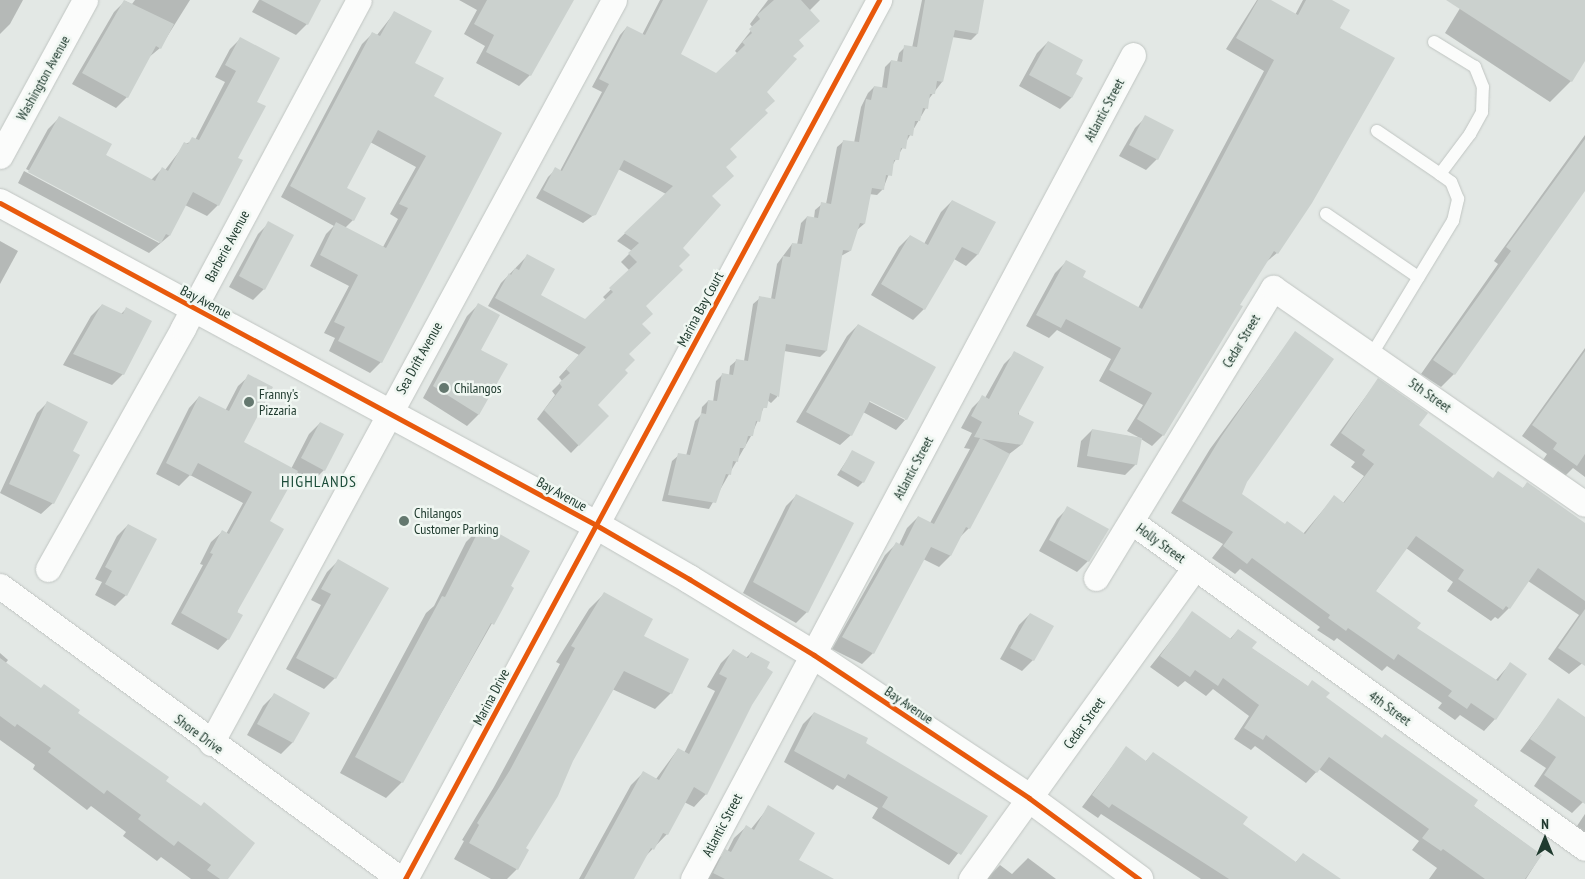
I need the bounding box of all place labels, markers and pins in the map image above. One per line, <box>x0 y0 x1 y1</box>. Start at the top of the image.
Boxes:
place label: Chilangos <box>454 380 501 396</box>
marker: Chilangos <box>438 382 450 394</box>
place label: Franny's Pizzaria <box>259 386 298 418</box>
marker: Franny's Pizzaria <box>243 396 255 408</box>
place label: Chilangos Customer Parking <box>414 505 499 538</box>
marker: Chilangos Customer Parking <box>398 515 410 527</box>

